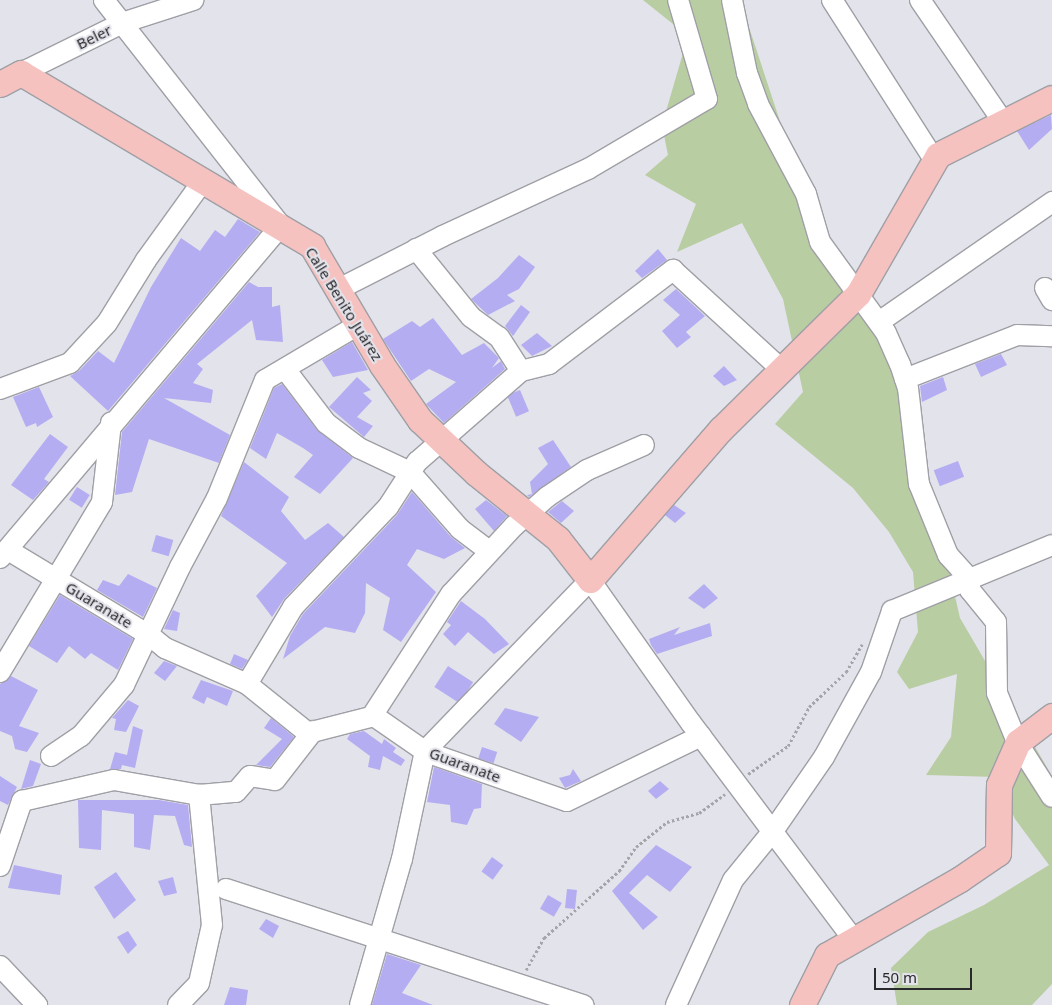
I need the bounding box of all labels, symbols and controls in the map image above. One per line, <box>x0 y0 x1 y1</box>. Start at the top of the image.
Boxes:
street label: Beler <box>74 21 114 53</box>
street label: Calle Benito Juárez <box>302 244 386 364</box>
street label: Guaranate <box>62 578 136 632</box>
street label: Guaranate <box>427 744 503 786</box>
scale bar <box>877 958 974 990</box>
text: 50 m <box>882 967 917 987</box>

